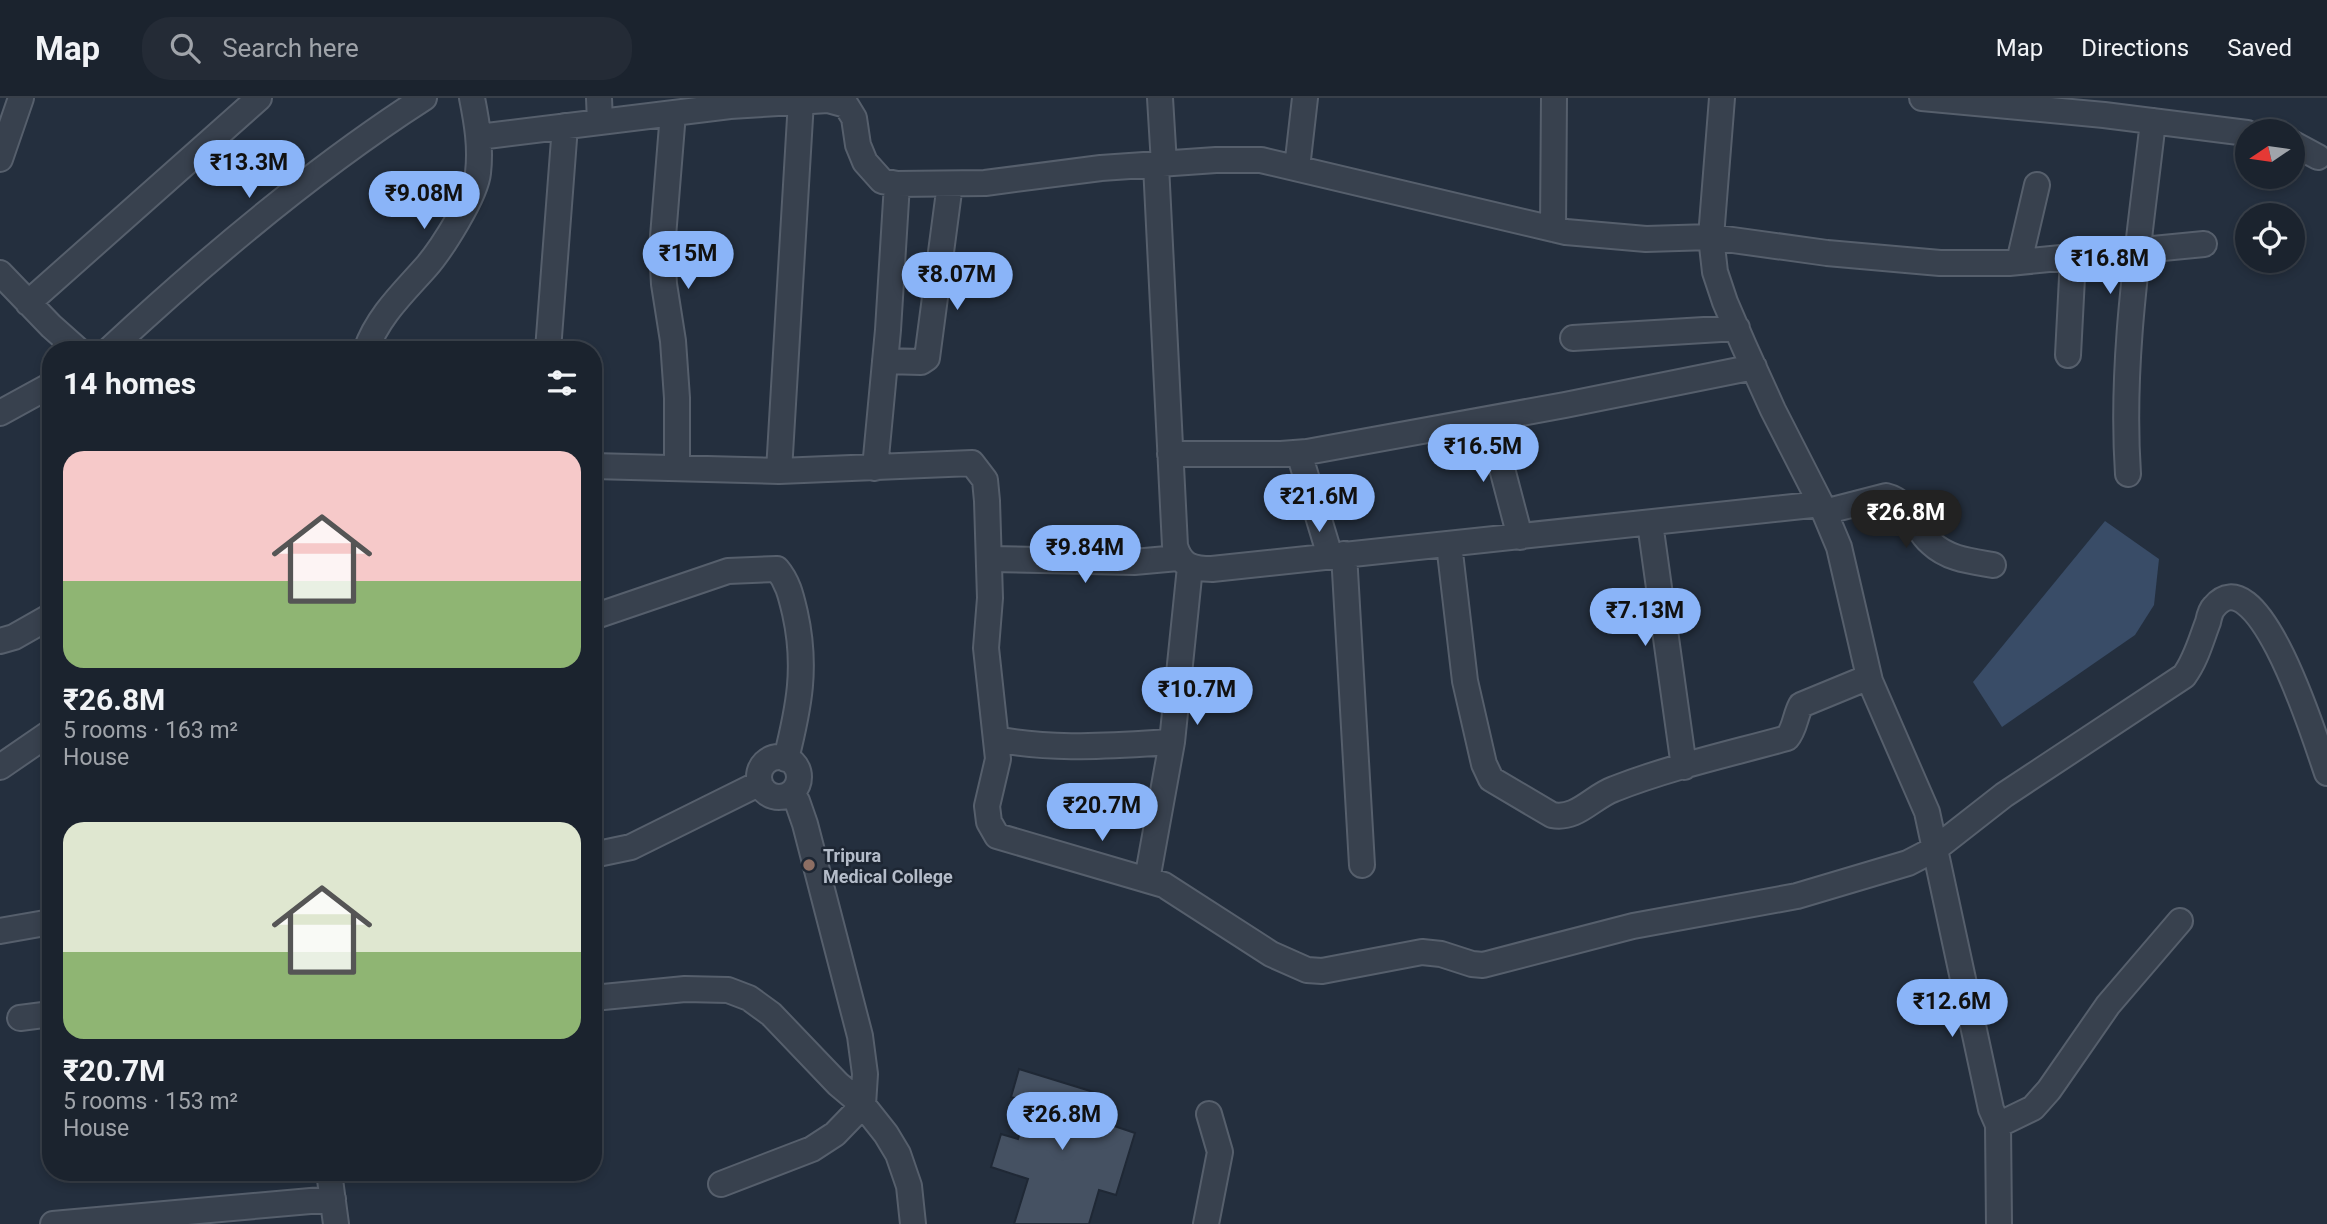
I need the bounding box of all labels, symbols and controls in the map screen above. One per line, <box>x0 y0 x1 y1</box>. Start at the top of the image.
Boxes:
search box <box>142 17 632 80</box>
text: Map <box>35 29 100 68</box>
icon: search <box>166 29 204 67</box>
text: Search here <box>222 33 359 63</box>
text: Map <box>1996 34 2043 62</box>
text: Directions <box>2081 34 2189 62</box>
text: Saved <box>2227 34 2292 62</box>
north arrow <box>2235 119 2305 189</box>
map controls <box>2235 119 2305 273</box>
pin: ₹13.3M <box>192 140 306 200</box>
text: ₹13.3M <box>210 149 288 176</box>
pin: ₹9.08M <box>367 172 481 231</box>
text: ₹9.08M <box>385 180 463 207</box>
button: locate <box>2235 203 2305 273</box>
pin: ₹15M <box>647 232 729 291</box>
pin: ₹16.8M <box>2053 236 2167 296</box>
text: ₹15M <box>659 240 717 267</box>
text: ₹16.8M <box>2071 245 2149 272</box>
pin: ₹8.07M <box>900 252 1014 312</box>
text: ₹8.07M <box>918 261 996 288</box>
icon: filters <box>543 364 581 402</box>
text: 14 homes <box>63 366 196 401</box>
pin: ₹16.5M <box>1426 424 1540 484</box>
text: ₹16.5M <box>1444 433 1522 460</box>
pin: ₹21.6M <box>1262 474 1376 534</box>
text: ₹21.6M <box>1280 483 1358 510</box>
pin: ₹26.8M <box>1849 490 1963 550</box>
icon: home <box>259 496 385 622</box>
text: ₹26.8M <box>1867 499 1945 526</box>
pin: ₹9.84M <box>1028 526 1142 585</box>
text: ₹9.84M <box>1046 534 1124 561</box>
pin: ₹7.13M <box>1588 588 1702 648</box>
text: ₹7.13M <box>1606 597 1684 624</box>
pin: ₹10.7M <box>1140 668 1254 727</box>
text: ₹10.7M <box>1158 676 1236 703</box>
text: ₹26.8M <box>63 682 165 717</box>
text: 5 rooms · 163 m² <box>63 717 238 744</box>
text: House <box>63 744 129 771</box>
pin: ₹20.7M <box>1045 784 1159 843</box>
text: ₹20.7M <box>1063 792 1141 819</box>
place label: Tripura Medical College <box>823 845 953 887</box>
marker: Tripura Medical College <box>801 857 817 873</box>
icon: home <box>259 867 385 993</box>
pin: ₹12.6M <box>1895 979 2009 1039</box>
text: ₹12.6M <box>1913 988 1991 1015</box>
text: ₹20.7M <box>63 1053 165 1088</box>
text: 5 rooms · 153 m² <box>63 1088 238 1115</box>
pin: ₹26.8M <box>1005 1093 1119 1152</box>
text: ₹26.8M <box>1023 1101 1101 1128</box>
text: House <box>63 1115 129 1142</box>

